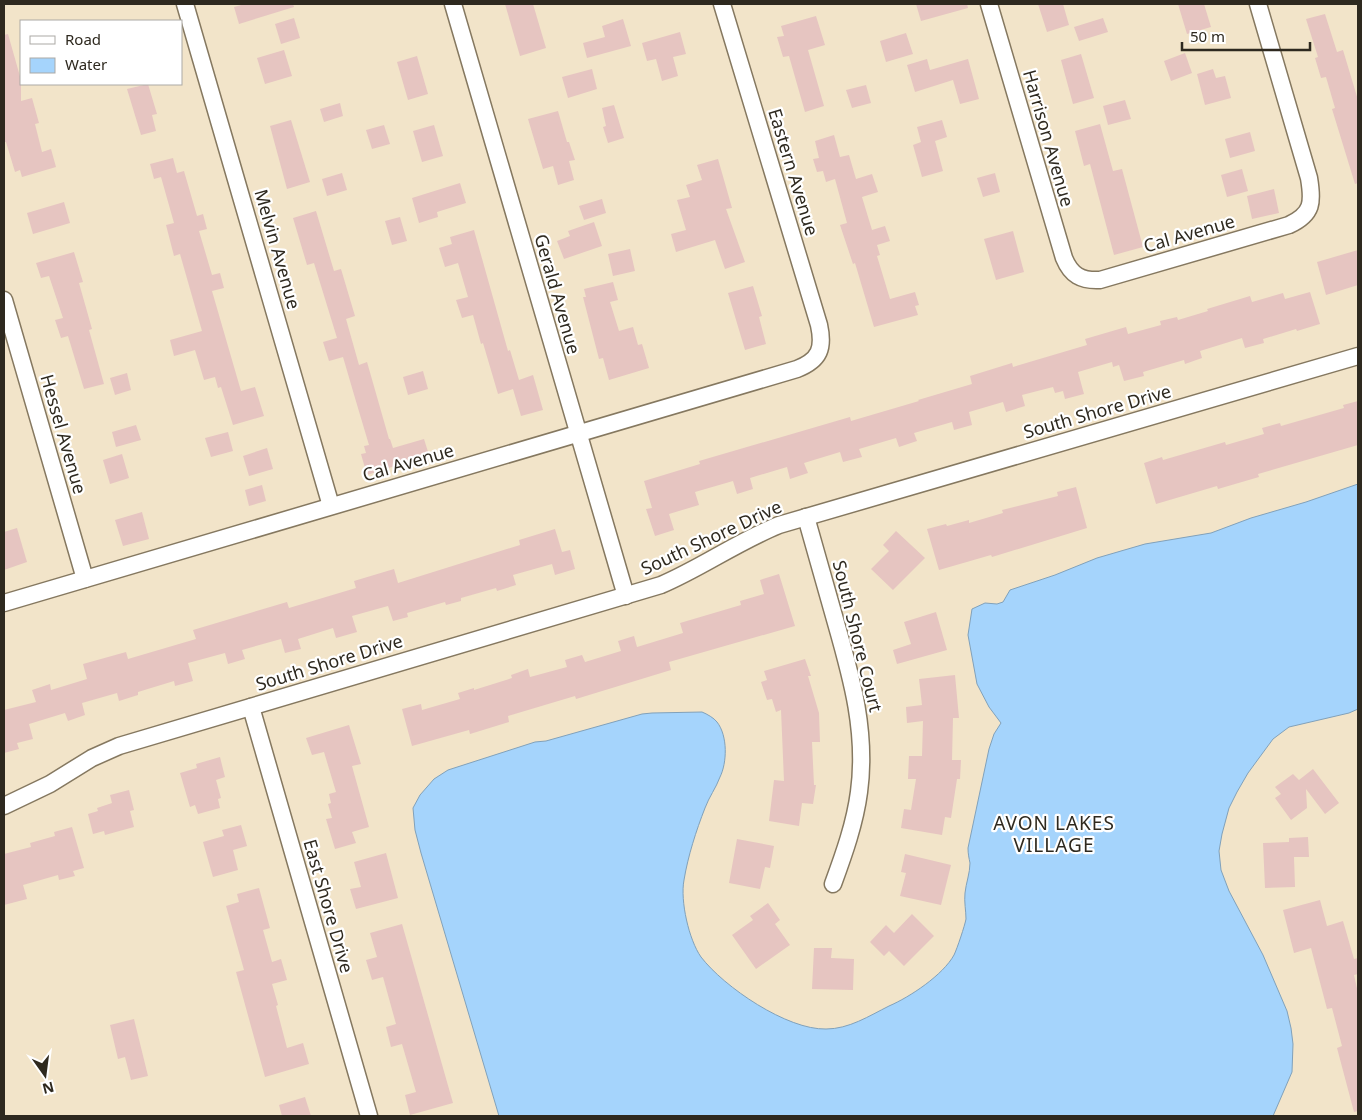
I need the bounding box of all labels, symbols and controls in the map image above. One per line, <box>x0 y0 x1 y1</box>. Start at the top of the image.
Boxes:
legend <box>20 20 182 85</box>
scale bar <box>1182 20 1310 52</box>
text: 50 m <box>1190 26 1225 46</box>
text: Road <box>65 29 101 49</box>
text: Water <box>65 54 107 74</box>
street label: Harrison Avenue <box>1018 67 1080 209</box>
street label: Eastern Avenue <box>763 105 825 239</box>
street label: Melvin Avenue <box>249 186 307 312</box>
street label: Cal Avenue <box>1141 209 1237 257</box>
street label: Gerald Avenue <box>529 231 587 357</box>
street label: Hessel Avenue <box>35 371 93 497</box>
street label: South Shore Drive <box>1020 378 1174 444</box>
street label: Cal Avenue <box>360 438 456 486</box>
street label: South Shore Drive <box>637 494 785 580</box>
street label: South Shore Court <box>828 558 889 715</box>
street label: South Shore Drive <box>253 628 405 696</box>
district label: AVON LAKES VILLAGE <box>993 810 1115 858</box>
street label: East Shore Drive <box>298 836 360 976</box>
north arrow <box>20 1050 70 1100</box>
text: N <box>40 1078 56 1099</box>

